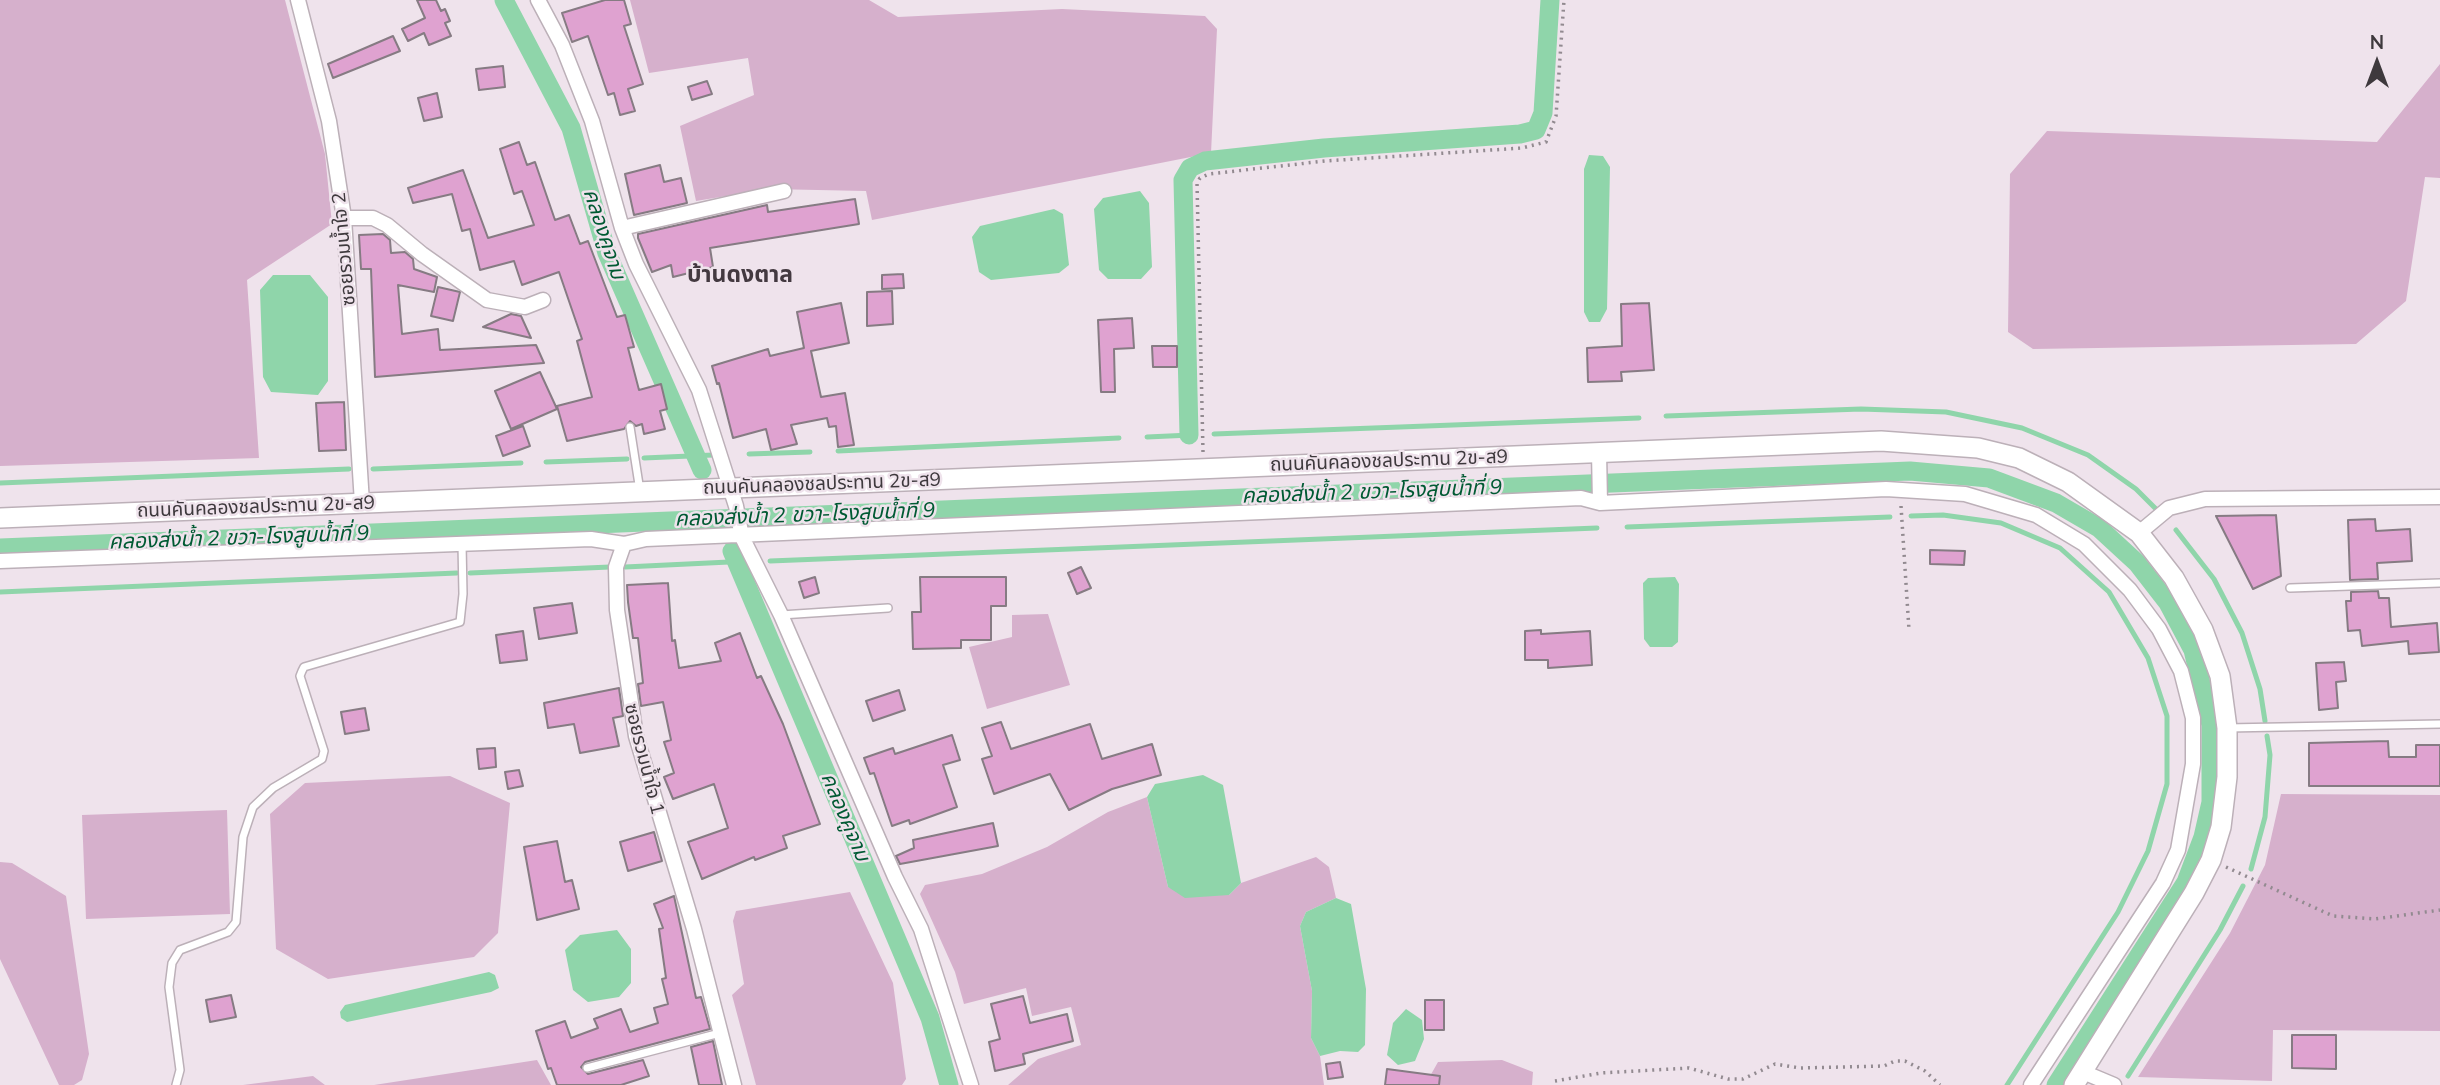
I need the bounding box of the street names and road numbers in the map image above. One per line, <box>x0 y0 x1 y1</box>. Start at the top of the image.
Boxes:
street label: ซอยรวมน้ำใจ 2 <box>328 191 360 307</box>
street label: ถนนคันคลองชลประทาน 2ข-ส9 <box>1270 445 1508 477</box>
street label: ถนนคันคลองชลประทาน 2ข-ส9 <box>703 468 941 500</box>
street label: ถนนคันคลองชลประทาน 2ข-ส9 <box>137 491 375 523</box>
street label: ซอยรวมน้ำใจ 1 <box>619 701 669 817</box>

